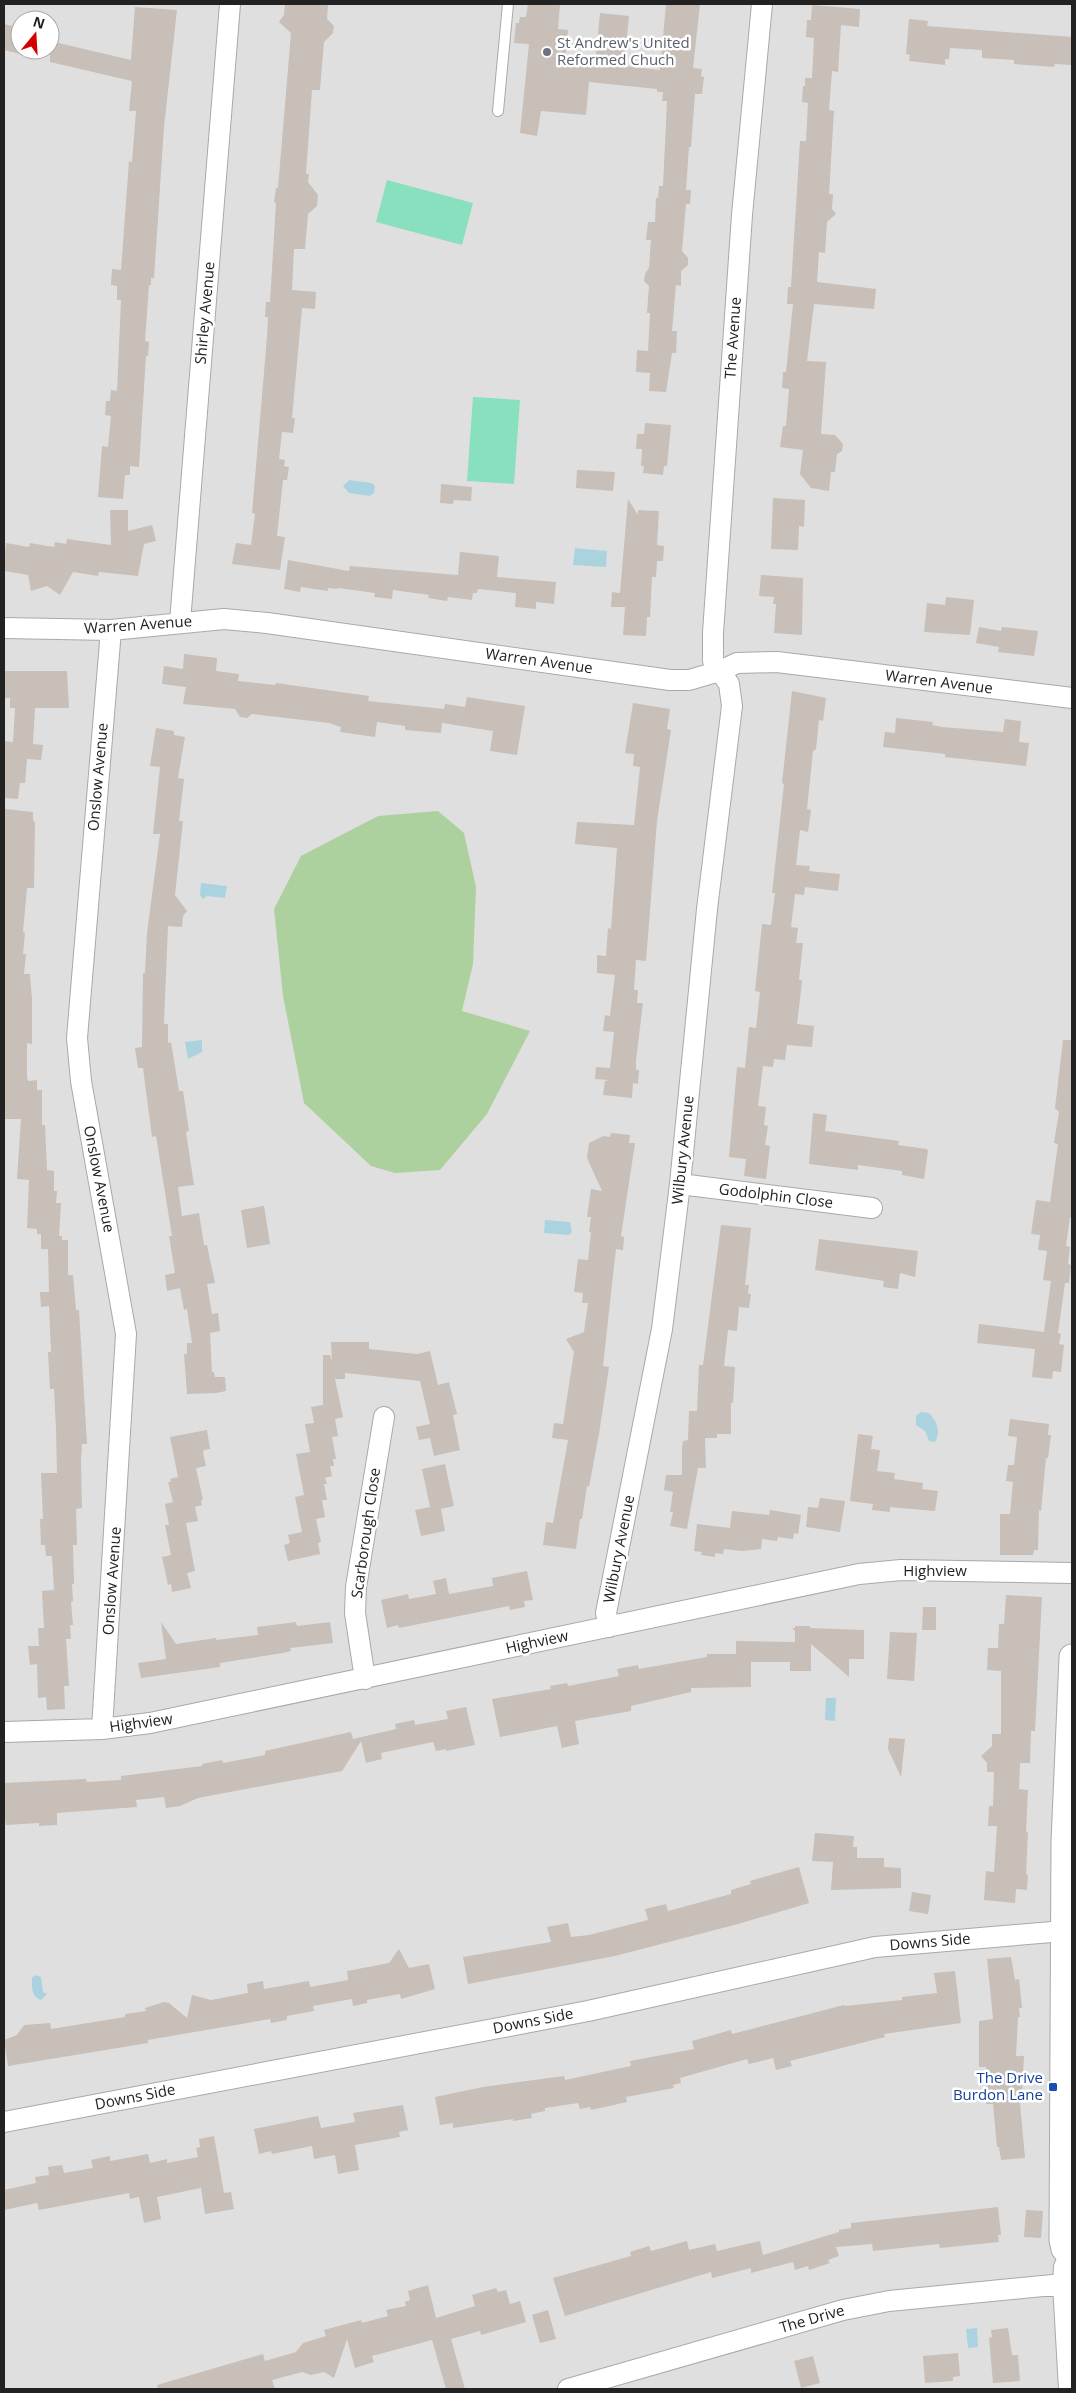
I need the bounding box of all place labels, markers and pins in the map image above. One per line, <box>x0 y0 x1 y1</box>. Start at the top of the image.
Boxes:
place label: St Andrew's United Reformed Chuch <box>557 32 690 69</box>
marker: St Andrew's United Reformed Chuch <box>541 46 553 58</box>
place label: The Drive Burdon Lane <box>953 2067 1043 2104</box>
marker: The Drive Burdon Lane <box>1047 2081 1059 2093</box>

